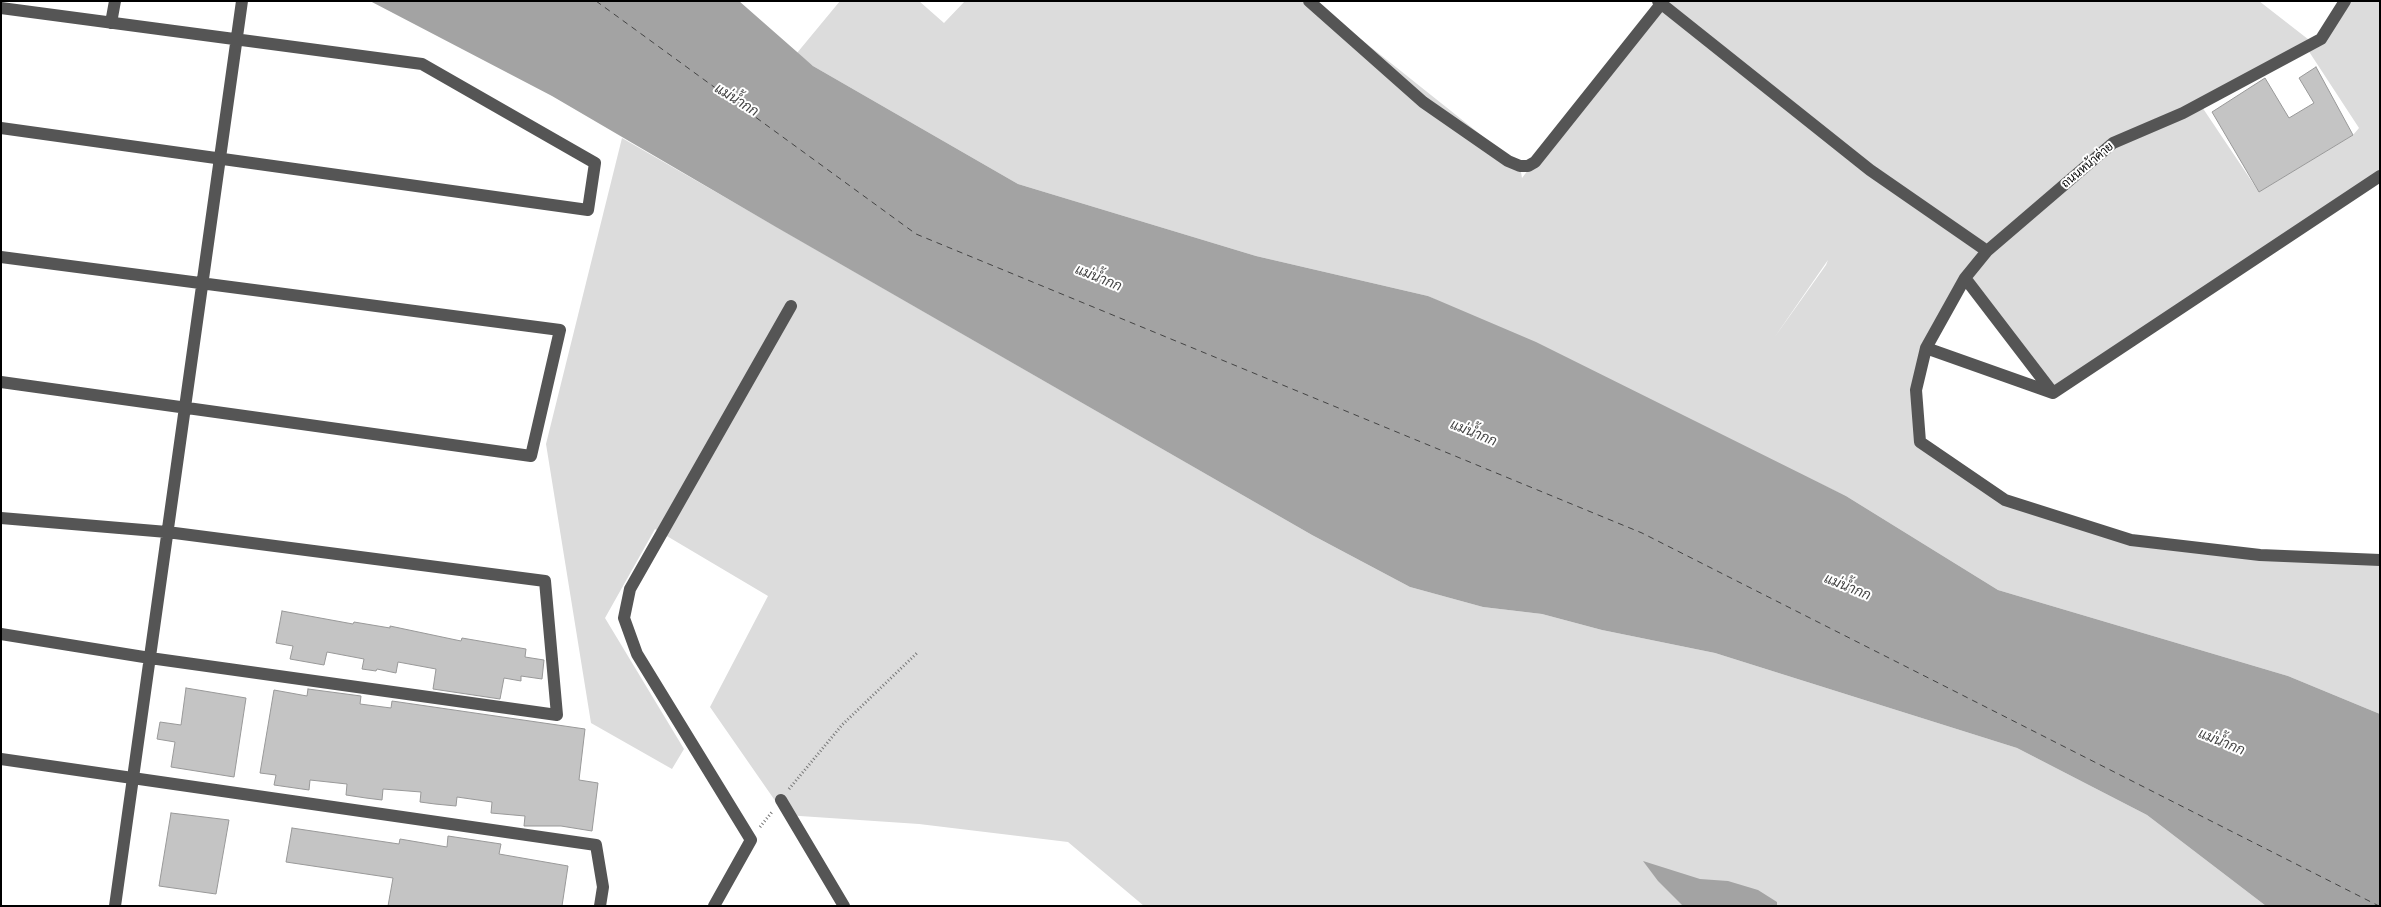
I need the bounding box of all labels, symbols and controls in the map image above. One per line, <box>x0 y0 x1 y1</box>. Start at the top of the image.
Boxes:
water label: แม่น้ำกก <box>711 81 761 121</box>
street label: ถนนหน้าค่าย <box>2059 140 2117 192</box>
water label: แม่น้ำกก <box>1072 262 1124 296</box>
water label: แม่น้ำกก <box>1447 417 1499 451</box>
water label: แม่น้ำกก <box>1821 571 1873 605</box>
water label: แม่น้ำกก <box>2195 726 2247 760</box>

